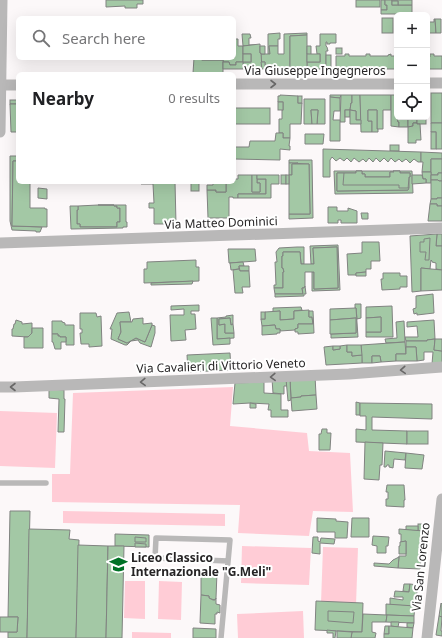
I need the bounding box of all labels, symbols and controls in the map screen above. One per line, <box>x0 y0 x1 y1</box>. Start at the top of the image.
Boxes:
map controls <box>394 12 430 120</box>
button: + <box>394 12 430 48</box>
search box <box>16 16 236 60</box>
icon: search <box>30 27 52 49</box>
text: Search here <box>62 28 145 48</box>
button: − <box>394 48 430 84</box>
street label: Via Giuseppe Ingegneros <box>244 62 386 79</box>
one-way arrow <box>270 80 276 88</box>
button: locate <box>394 84 430 120</box>
text: Nearby <box>32 87 94 110</box>
text: 0 results <box>168 89 220 107</box>
street label: Via Matteo Dominici <box>164 212 278 233</box>
street label: Via Cavalieri di Vittorio Veneto <box>136 354 306 377</box>
one-way arrow <box>400 366 406 375</box>
one-way arrow <box>270 373 276 381</box>
one-way arrow <box>140 378 146 387</box>
one-way arrow <box>10 383 16 391</box>
street label: Via San Lorenzo <box>407 522 434 612</box>
place label: Liceo Classico Internazionale "G.Meli" <box>131 549 271 580</box>
school or university icon: Liceo Classico Internazionale "G.Meli" <box>108 555 128 575</box>

